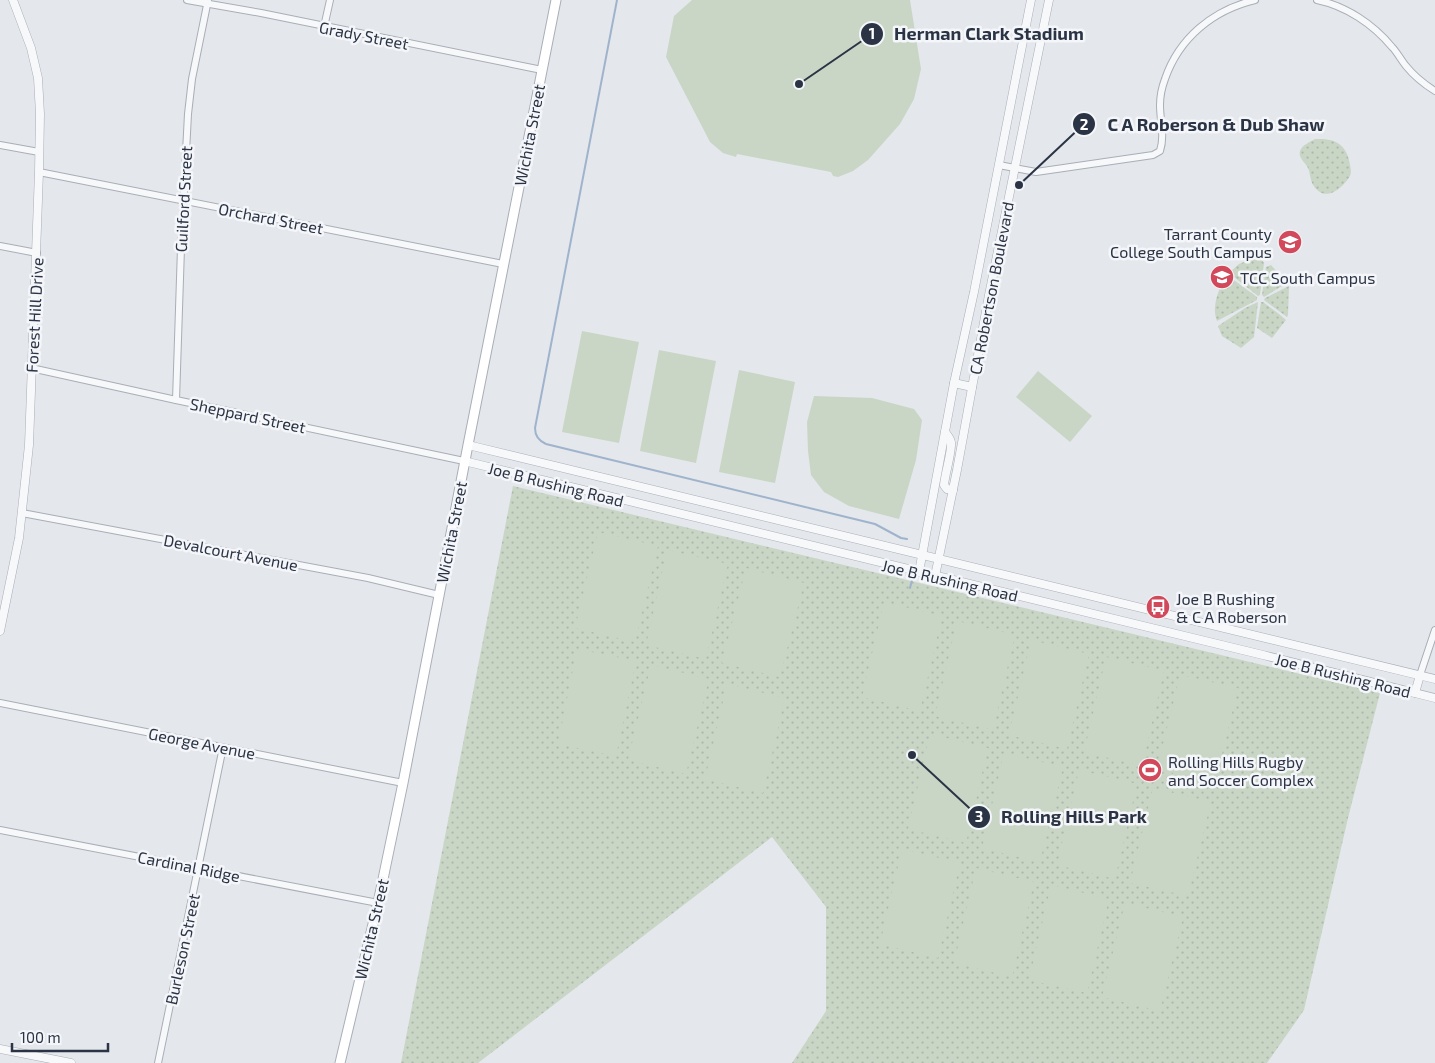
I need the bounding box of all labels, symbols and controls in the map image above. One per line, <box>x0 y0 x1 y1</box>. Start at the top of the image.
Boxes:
street label: Grady Street <box>318 17 410 53</box>
callout: Herman Clark Stadium <box>860 17 1094 50</box>
text: Herman Clark Stadium <box>894 22 1084 44</box>
text: 1 <box>869 24 875 42</box>
street label: Wichita Street <box>510 83 548 187</box>
callout: C A Roberson & Dub Shaw <box>1072 108 1335 141</box>
text: C A Roberson & Dub Shaw <box>1108 113 1325 135</box>
text: 2 <box>1080 115 1089 133</box>
street label: Guilford Street <box>171 145 195 253</box>
street label: Orchard Street <box>217 199 325 237</box>
street label: CA Robertson Boulevard <box>965 200 1017 376</box>
place label: Tarrant County College South Campus <box>1110 224 1273 261</box>
school or university icon: Tarrant County College South Campus <box>1277 229 1303 255</box>
street label: Forest Hill Drive <box>21 257 47 373</box>
school or university icon: TCC South Campus <box>1209 264 1235 290</box>
place label: TCC South Campus <box>1240 268 1375 287</box>
street label: Sheppard Street <box>188 393 308 437</box>
street label: Joe B Rushing Road <box>486 458 626 510</box>
street label: Wichita Street <box>432 480 470 584</box>
street label: Devalcourt Avenue <box>162 530 300 574</box>
street label: Joe B Rushing Road <box>880 555 1020 605</box>
place label: Joe B Rushing & C A Roberson <box>1176 589 1287 626</box>
bus stop icon: Joe B Rushing & C A Roberson <box>1145 594 1171 620</box>
street label: Joe B Rushing Road <box>1273 649 1413 701</box>
street label: George Avenue <box>147 723 257 763</box>
place label: Rolling Hills Rugby and Soccer Complex <box>1168 752 1314 789</box>
sports icon: Rolling Hills Rugby and Soccer Complex <box>1137 757 1163 783</box>
callout: Rolling Hills Park <box>966 801 1157 834</box>
text: Rolling Hills Park <box>1001 805 1147 827</box>
text: 3 <box>975 807 983 825</box>
street label: Cardinal Ridge <box>136 847 242 885</box>
street label: Wichita Street <box>350 877 392 981</box>
street label: Burleson Street <box>161 892 203 1006</box>
scale bar <box>12 1020 109 1052</box>
text: 100 m <box>20 1028 61 1046</box>

